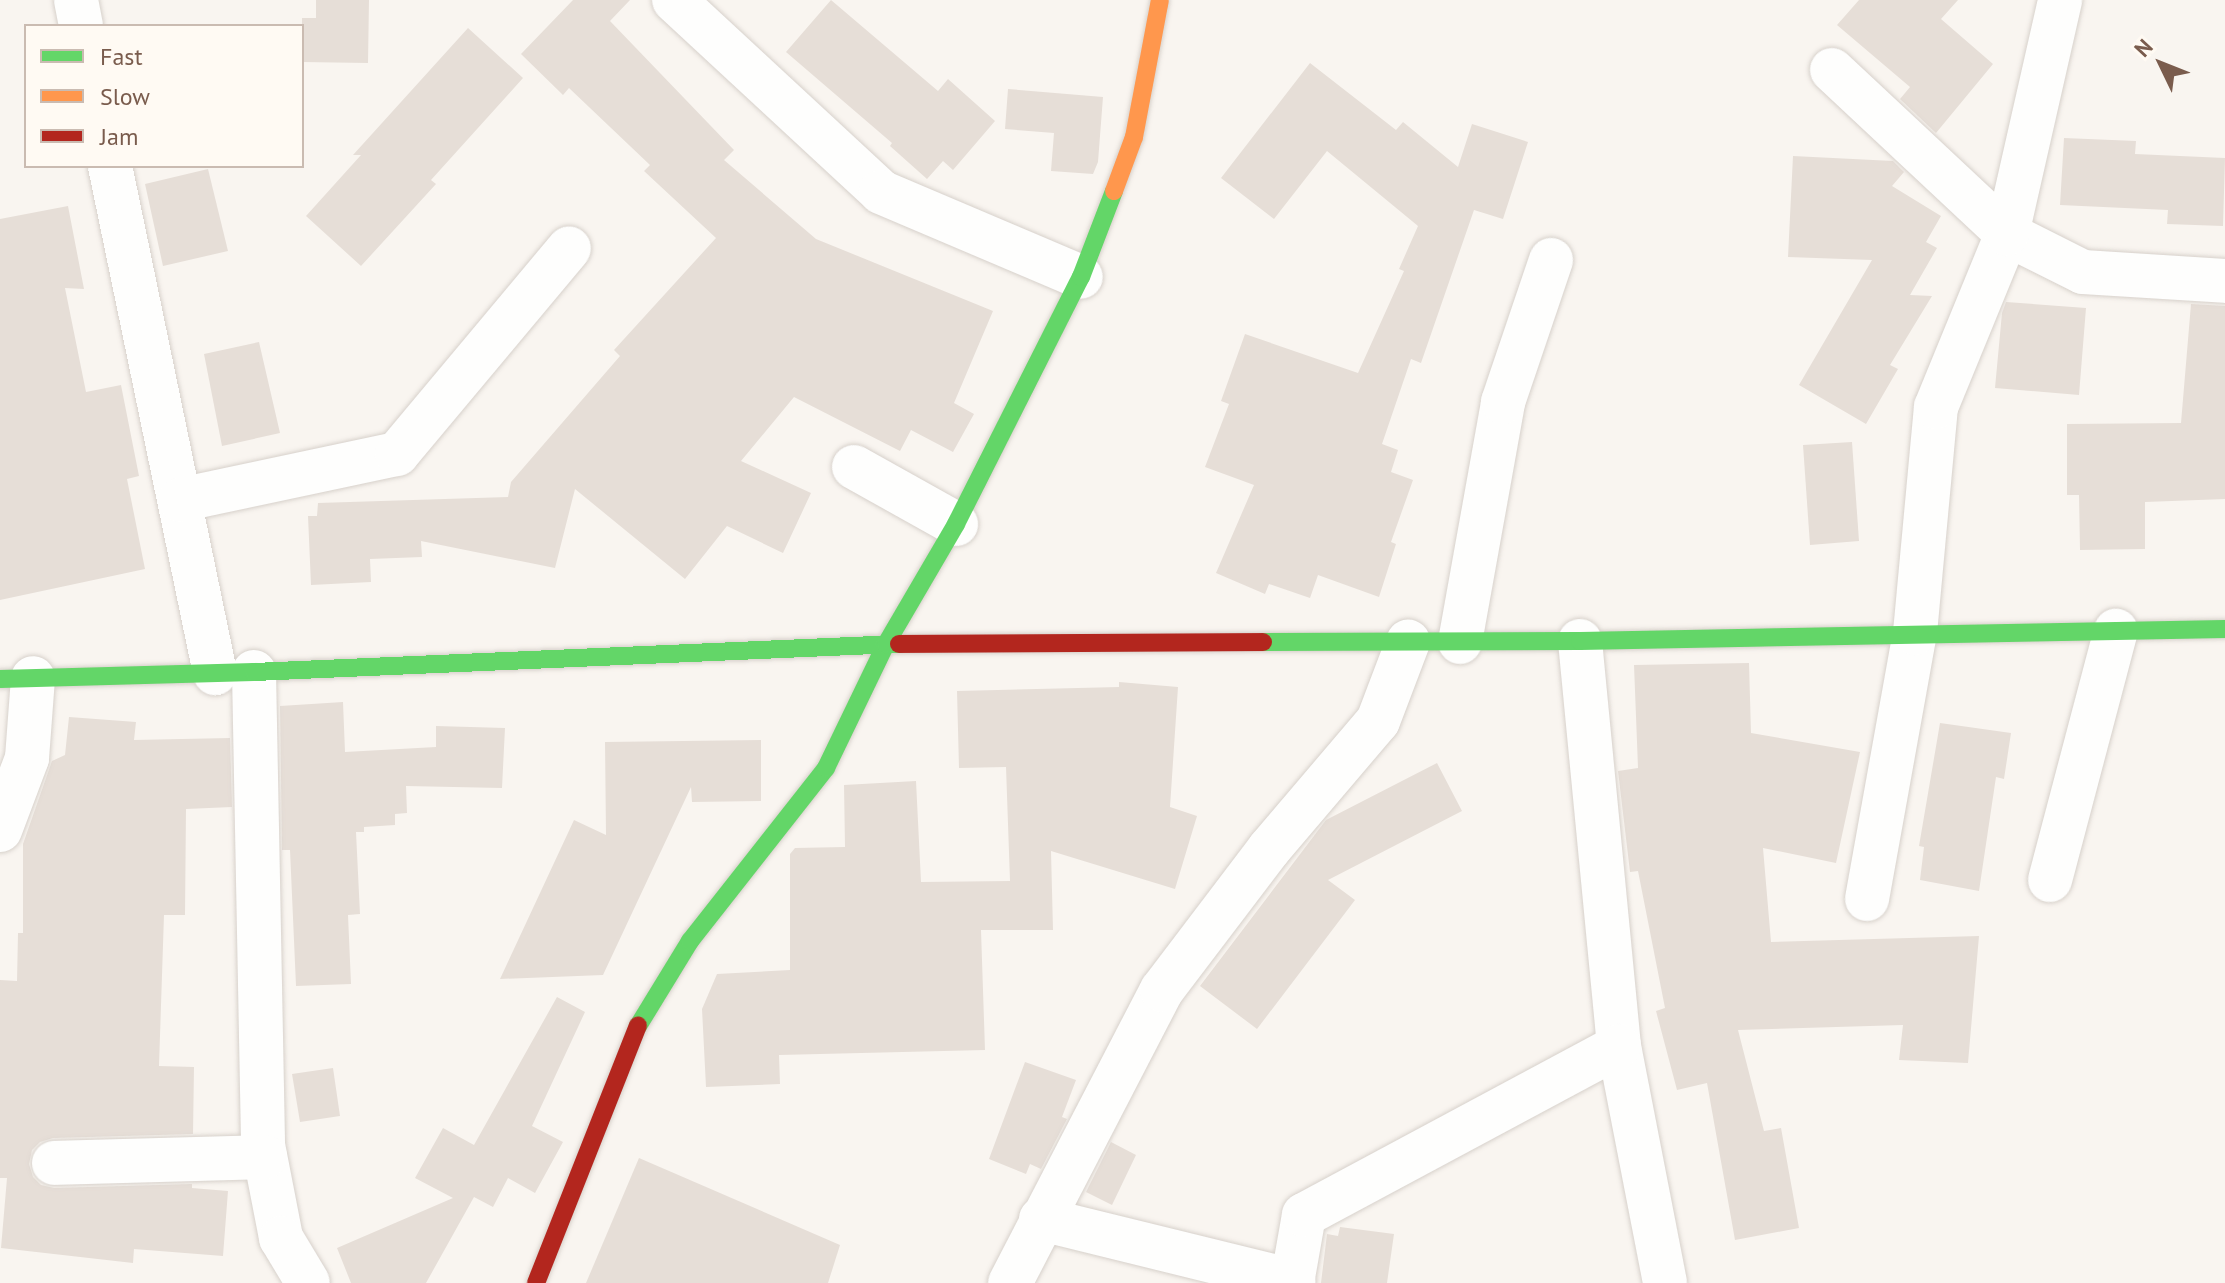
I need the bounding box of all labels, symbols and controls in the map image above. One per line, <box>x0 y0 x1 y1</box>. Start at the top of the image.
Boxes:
legend <box>24 24 304 168</box>
north arrow <box>2121 24 2201 104</box>
text: N <box>2128 33 2159 62</box>
text: Fast <box>100 41 143 72</box>
text: Slow <box>100 81 150 112</box>
text: Jam <box>100 121 138 152</box>

